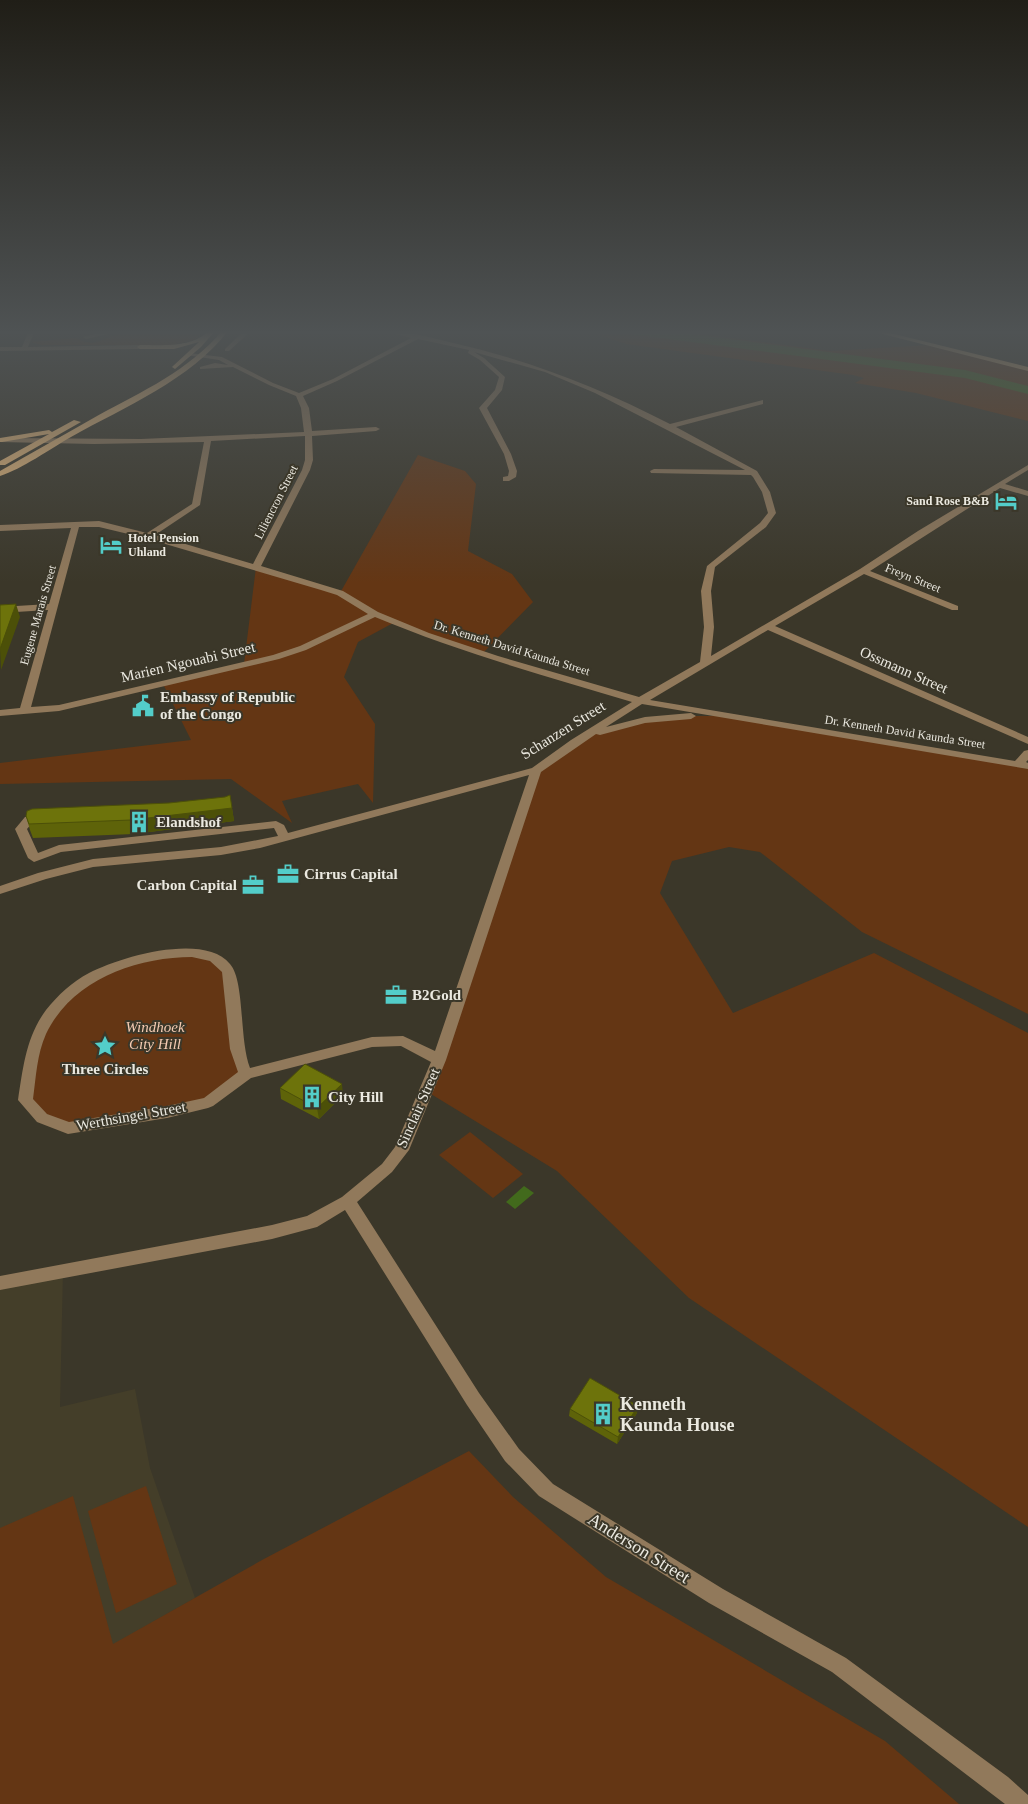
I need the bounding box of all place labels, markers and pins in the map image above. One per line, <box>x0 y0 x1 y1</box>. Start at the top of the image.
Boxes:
hotel icon: Sand Rose B&B <box>993 488 1019 514</box>
place label: Sand Rose B&B <box>906 494 989 508</box>
place label: Hotel Pension Uhland <box>128 531 199 559</box>
hotel icon: Hotel Pension Uhland <box>98 532 124 558</box>
place label: Embassy of Republic of the Congo <box>160 689 295 722</box>
public building icon: Embassy of Republic of the Congo <box>130 693 156 719</box>
building icon: Elandshof <box>126 809 152 835</box>
place label: Elandshof <box>156 814 222 830</box>
office icon: Cirrus Capital <box>275 861 301 887</box>
place label: Cirrus Capital <box>304 866 398 882</box>
office icon: Carbon Capital <box>240 872 266 898</box>
place label: Carbon Capital <box>137 877 237 893</box>
office icon: B2Gold <box>383 982 409 1008</box>
place label: B2Gold <box>412 987 462 1003</box>
place icon: Three Circles <box>92 1033 118 1059</box>
place label: Three Circles <box>62 1061 148 1077</box>
building icon: City Hill <box>299 1084 325 1110</box>
place label: City Hill <box>328 1089 383 1105</box>
place label: Kenneth Kaunda House <box>620 1394 735 1435</box>
building icon: Kenneth Kaunda House <box>590 1401 616 1427</box>

